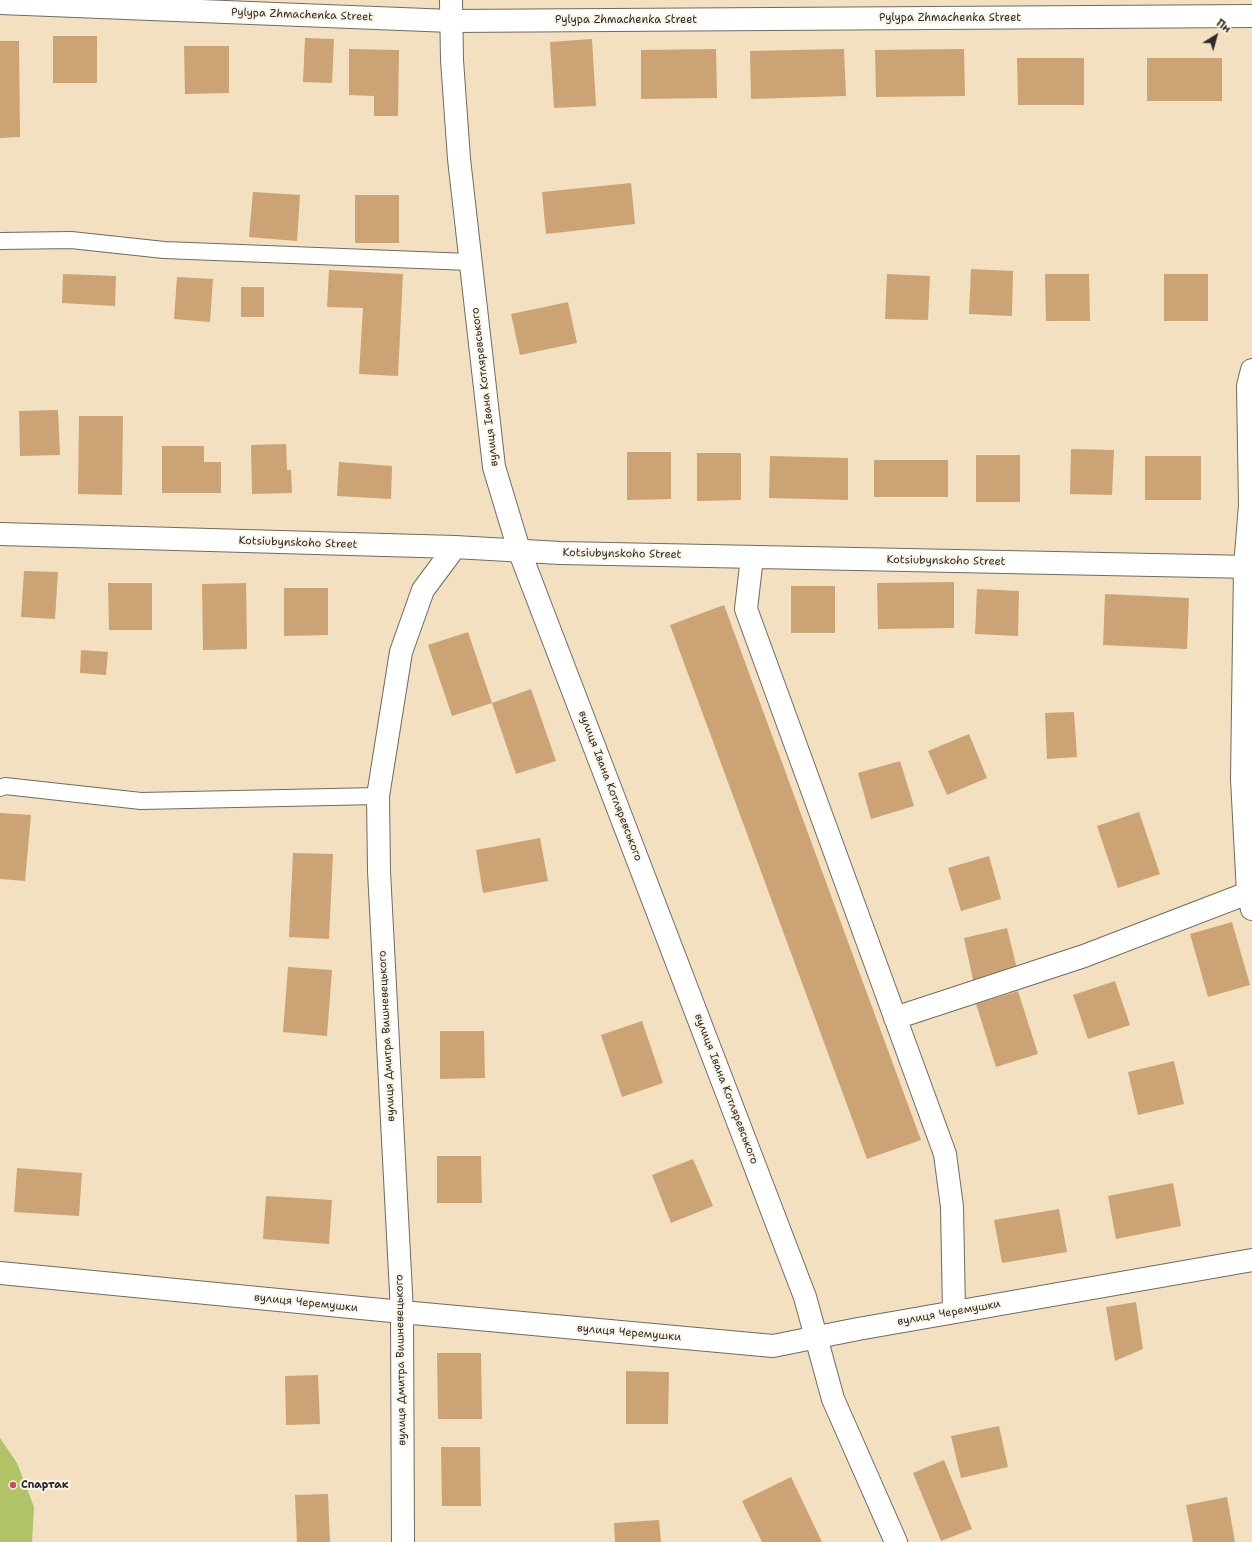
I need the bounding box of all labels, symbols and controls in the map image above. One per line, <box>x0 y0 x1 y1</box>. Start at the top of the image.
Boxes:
street label: Pylypa Zhmachenka Street <box>231 6 373 24</box>
street label: Pylypa Zhmachenka Street <box>879 11 1021 25</box>
street label: Pylypa Zhmachenka Street <box>555 13 697 27</box>
north arrow <box>1196 16 1236 56</box>
text: Пн <box>1213 16 1234 36</box>
street label: вулиця Івана Котляревського <box>469 307 501 467</box>
street label: Kotsiubynskoho Street <box>238 534 358 552</box>
street label: Kotsiubynskoho Street <box>562 546 682 562</box>
street label: Kotsiubynskoho Street <box>886 553 1006 569</box>
street label: вулиця Івана Котляревського <box>575 709 645 863</box>
street label: вулиця Дмитра Вишневецького <box>376 950 398 1122</box>
street label: вулиця Івана Котляревського <box>691 1012 761 1166</box>
street label: вулиця Дмитра Вишневецького <box>393 1274 409 1446</box>
street label: вулиця Черемушки <box>253 1291 359 1315</box>
street label: вулиця Черемушки <box>896 1297 1002 1329</box>
street label: вулиця Черемушки <box>576 1322 682 1344</box>
place label: Спартак <box>21 1478 69 1492</box>
marker: Спартак <box>8 1480 18 1490</box>

